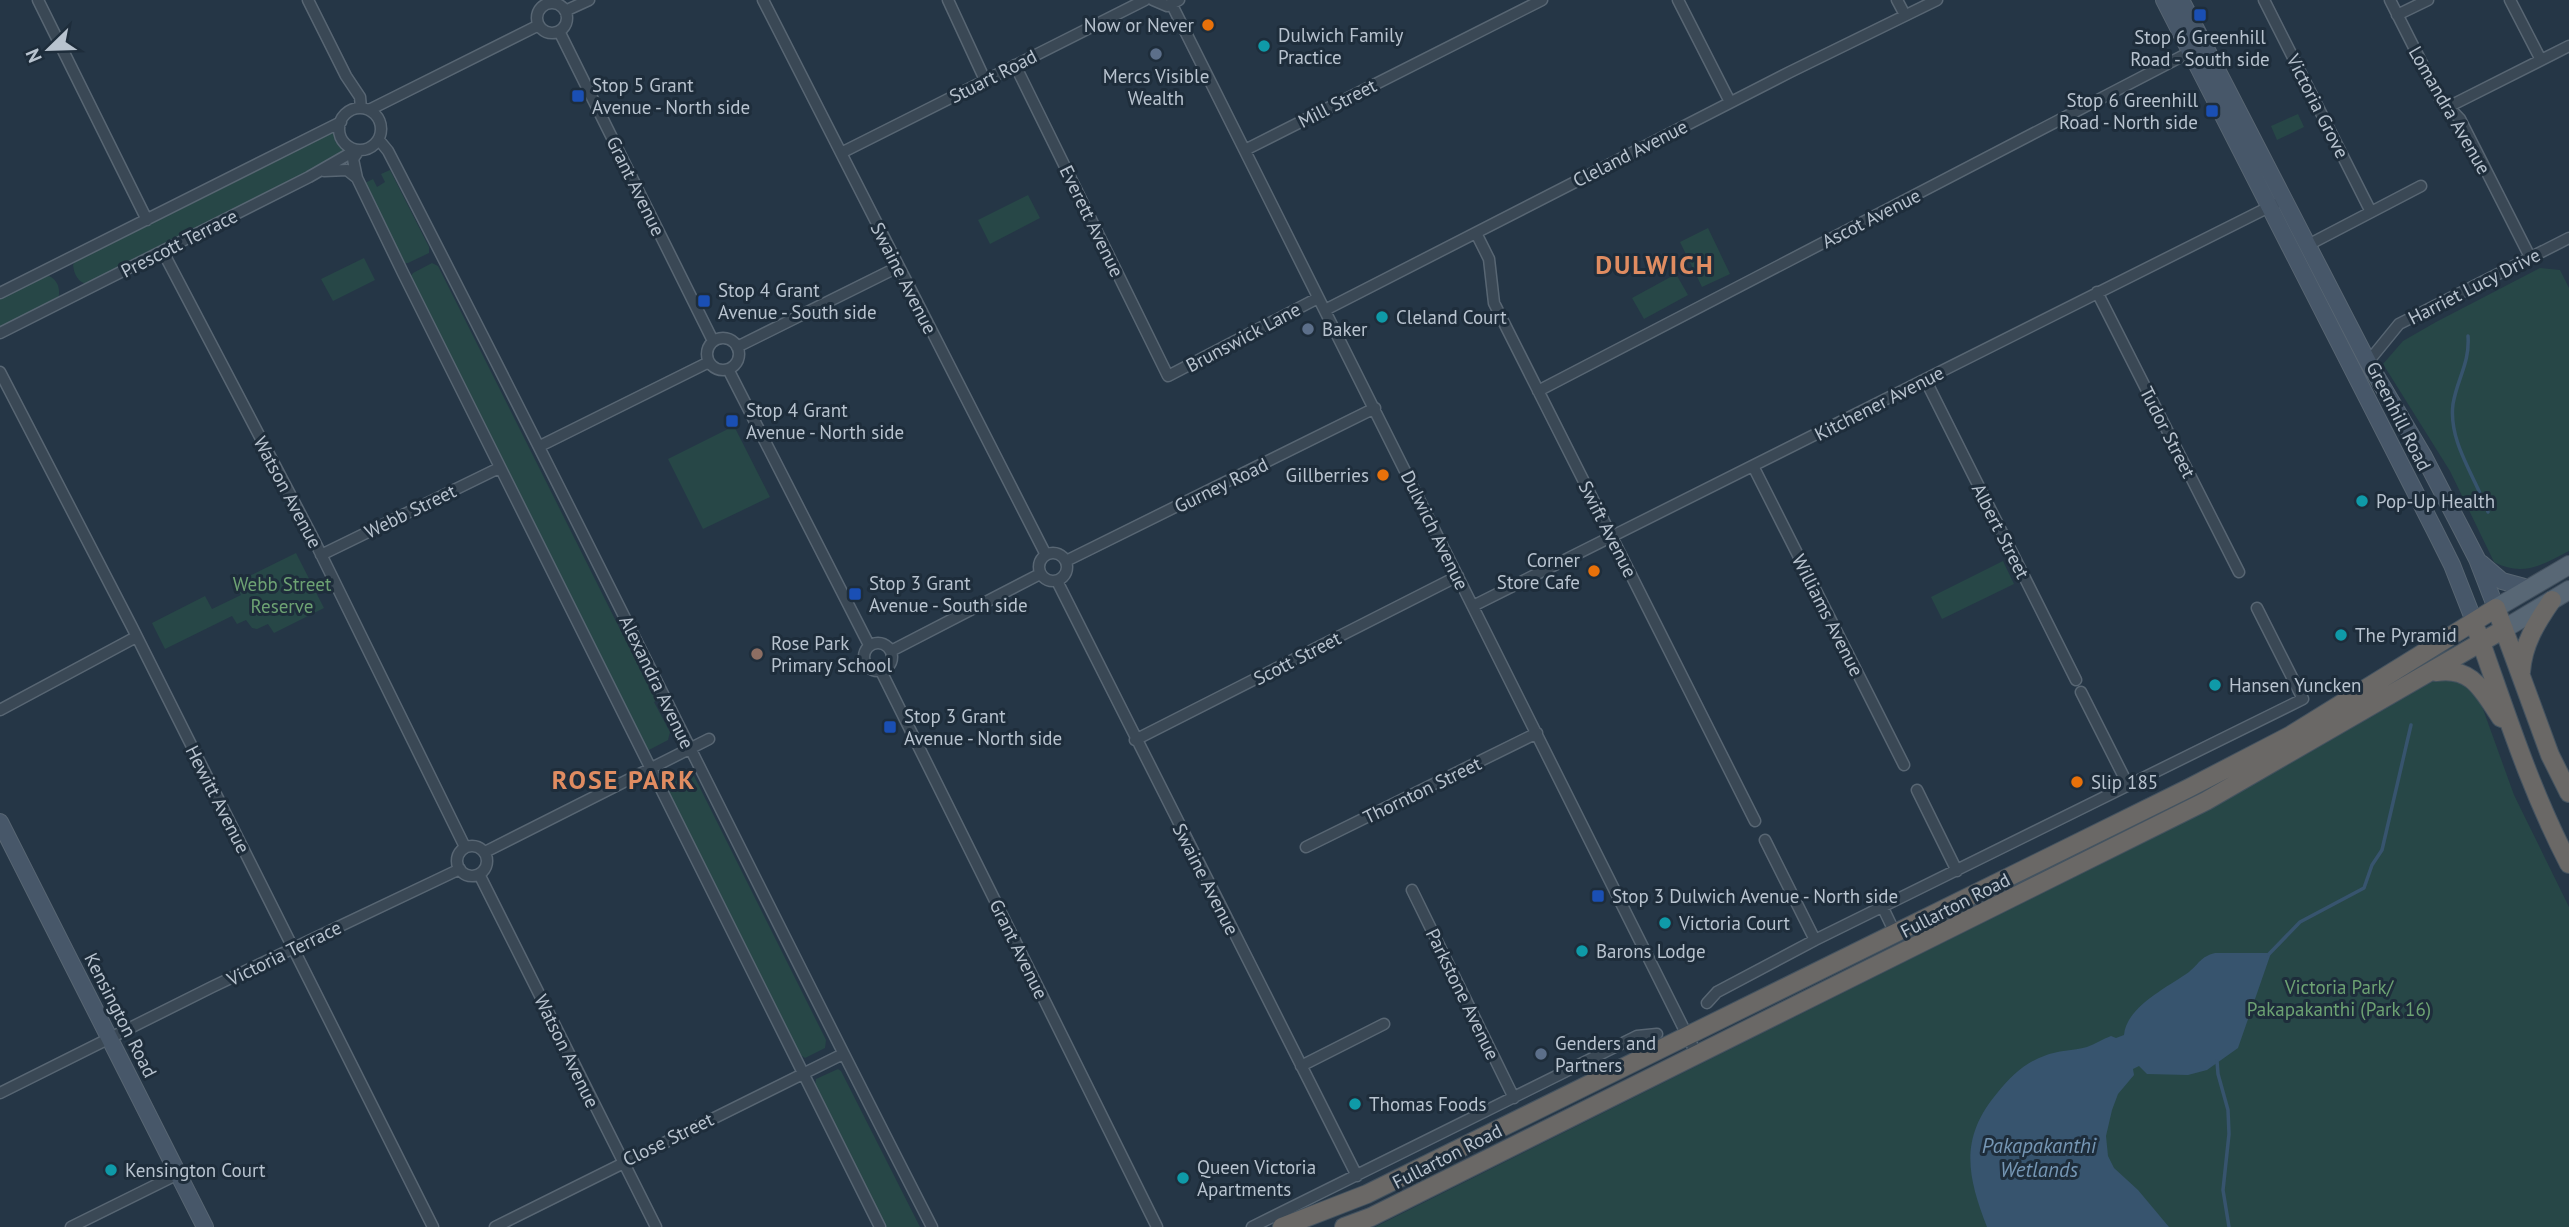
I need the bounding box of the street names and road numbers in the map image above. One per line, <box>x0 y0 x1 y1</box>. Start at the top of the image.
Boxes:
street label: Lomandra Avenue <box>2404 42 2496 178</box>
street label: Stuart Road <box>945 44 1041 108</box>
street label: Victoria Grove <box>2281 49 2354 162</box>
street label: Mill Street <box>1294 73 1381 133</box>
street label: Cleland Avenue <box>1569 114 1691 192</box>
street label: Grant Avenue <box>602 132 670 240</box>
street label: Everett Avenue <box>1055 161 1129 281</box>
street label: Ascot Avenue <box>1818 183 1924 253</box>
street label: Prescott Terrace <box>117 203 241 283</box>
street label: Swaine Avenue <box>866 218 942 338</box>
street label: Harriet Lucy Drive <box>2404 242 2544 330</box>
street label: Brunswick Lane <box>1182 297 1304 377</box>
street label: Greenhill Road <box>2361 357 2437 475</box>
street label: Kitchener Avenue <box>1810 360 1948 446</box>
street label: Tudor Street <box>2135 382 2201 482</box>
street label: Watson Avenue <box>248 432 328 552</box>
street label: Gurney Road <box>1170 452 1272 518</box>
street label: Dulwich Avenue <box>1396 466 1474 594</box>
street label: Swift Avenue <box>1573 477 1643 581</box>
street label: Webb Street <box>360 478 460 543</box>
street label: Albert Street <box>1967 479 2035 583</box>
street label: Williams Avenue <box>1787 550 1869 680</box>
street label: Alexandra Avenue <box>614 611 700 753</box>
street label: Scott Street <box>1249 626 1345 690</box>
street label: Hewitt Avenue <box>181 741 255 857</box>
street label: Thornton Street <box>1359 751 1485 829</box>
street label: Swaine Avenue <box>1168 819 1244 939</box>
street label: Fullarton Road <box>1896 867 2014 943</box>
street label: Grant Avenue <box>985 895 1053 1003</box>
street label: Victoria Terrace <box>222 915 345 991</box>
street label: Parkstone Avenue <box>1421 924 1505 1064</box>
street label: Kensington Road <box>79 949 163 1081</box>
street label: Watson Avenue <box>529 990 605 1112</box>
street label: Close Street <box>619 1107 718 1171</box>
street label: Fullarton Road <box>1388 1118 1506 1194</box>

